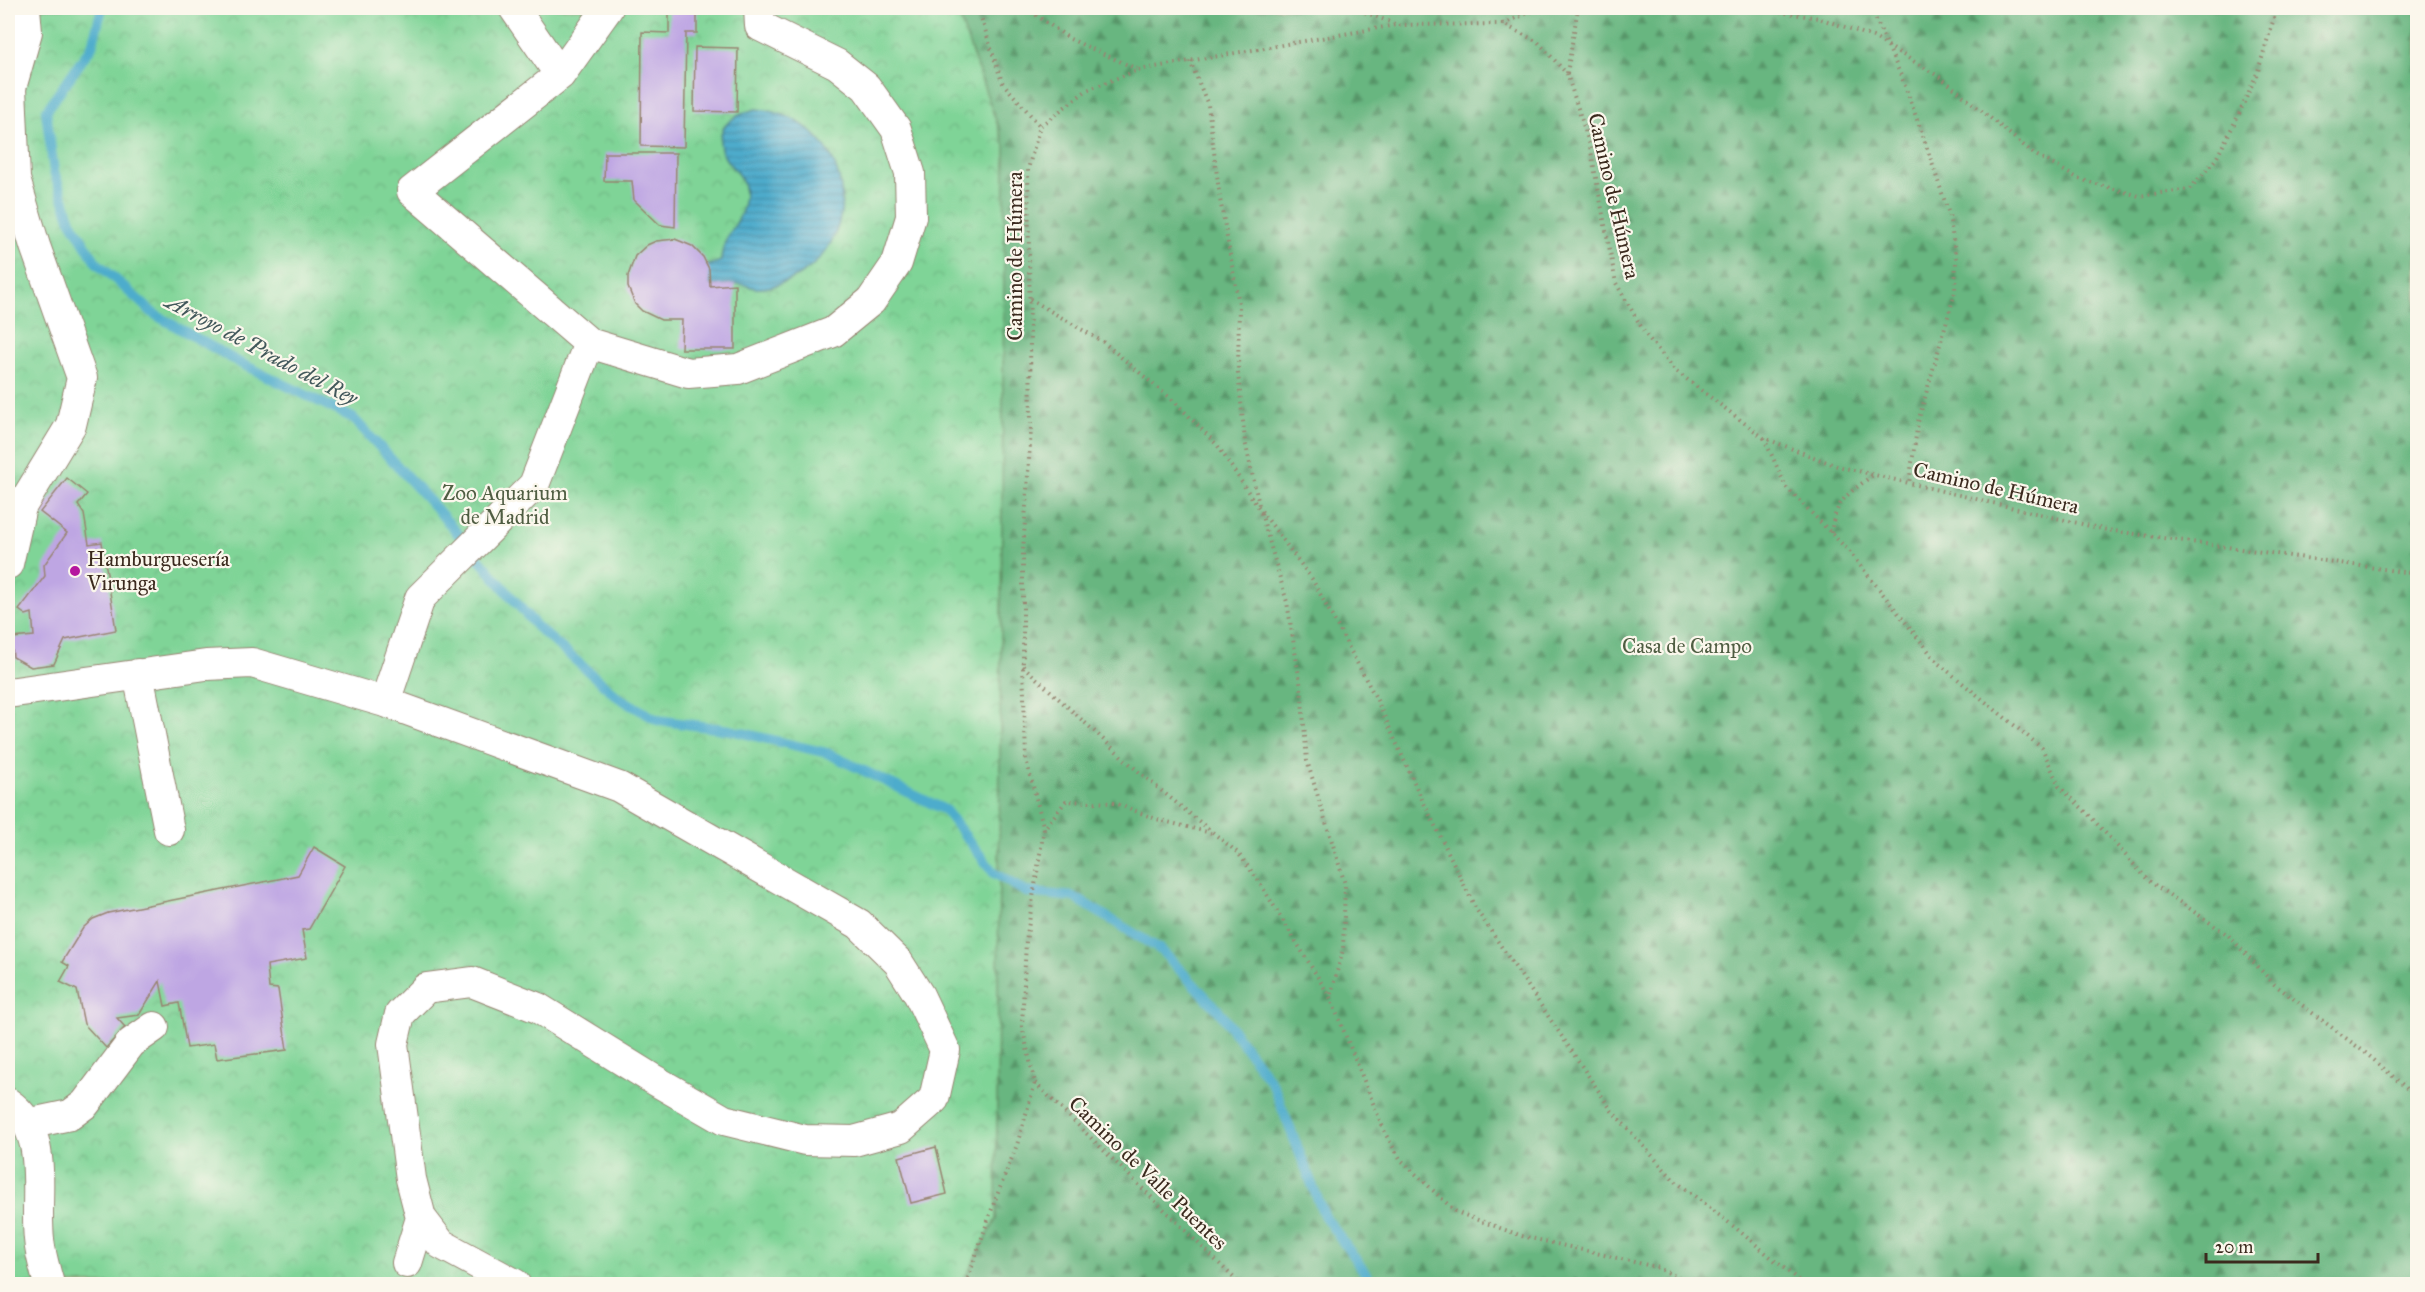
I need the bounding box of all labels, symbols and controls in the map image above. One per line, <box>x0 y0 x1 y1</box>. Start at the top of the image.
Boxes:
street label: Camino de Húmera <box>1582 111 1646 281</box>
street label: Camino de Húmera <box>1002 171 1028 341</box>
water label: Arroyo de Prado del Rey <box>160 287 363 412</box>
street label: Camino de Húmera <box>1911 456 2081 520</box>
park label: Zoo Aquarium de Madrid <box>442 480 568 530</box>
place label: Hamburguesería Virunga <box>86 546 230 596</box>
marker: Hamburguesería Virunga <box>68 564 82 578</box>
park label: Casa de Campo <box>1622 633 1752 659</box>
street label: Camino de Valle Puentes <box>1063 1091 1233 1255</box>
scale bar <box>2206 1226 2318 1264</box>
text: 20 m <box>2215 1236 2253 1258</box>

